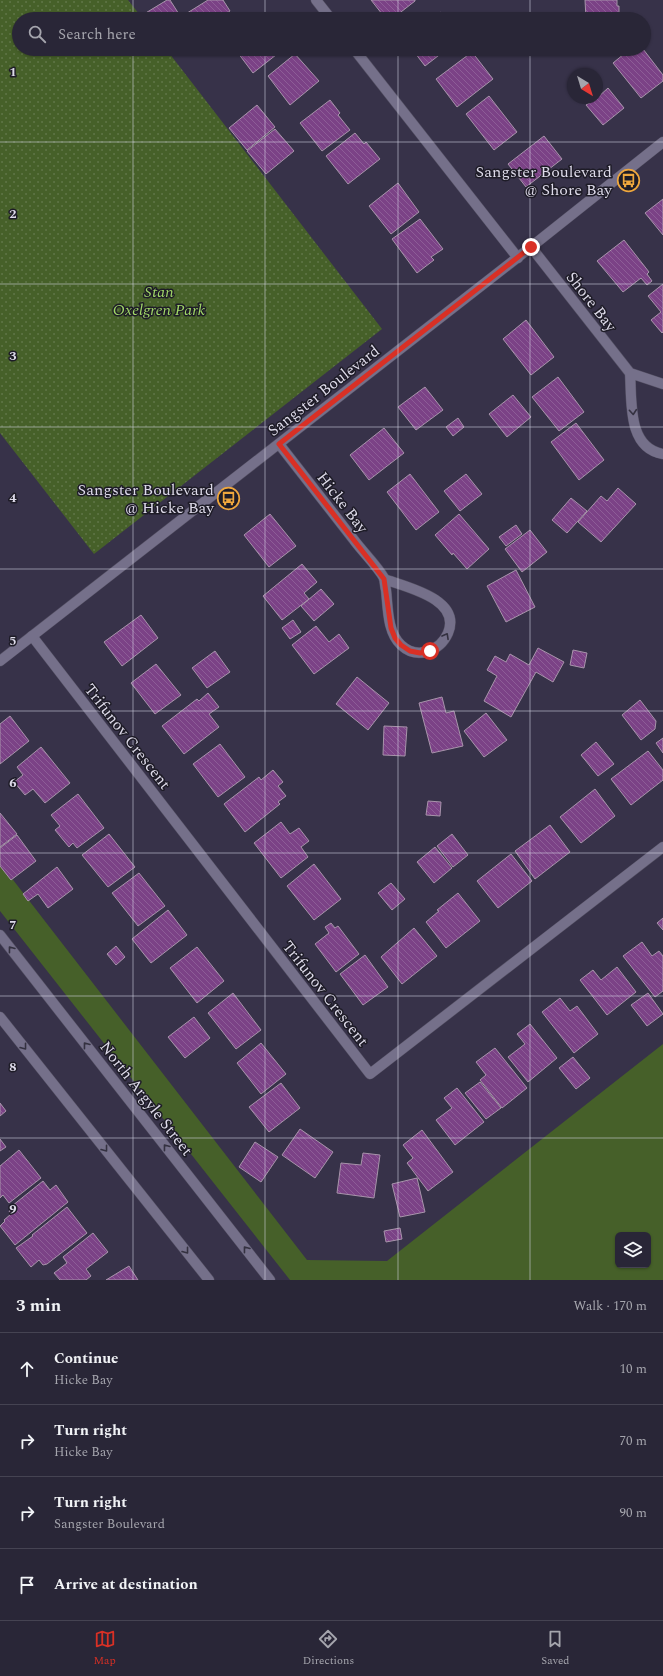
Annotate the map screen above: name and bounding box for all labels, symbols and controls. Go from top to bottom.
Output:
search box [12,12,651,56]
icon: search [26,23,48,45]
text: Search here [58,23,136,46]
text: 1 [9,62,17,82]
north arrow [567,68,603,104]
place label: Sangster Boulevard @ Shore Bay [475,160,613,202]
bus stop icon: Sangster Boulevard @ Shore Bay [615,167,641,193]
text: 2 [9,204,17,224]
route end [522,238,540,256]
street label: Shore Bay [560,266,623,338]
park label: Stan Oxelgren Park [113,280,206,322]
street label: Sangster Boulevard [262,339,385,442]
text: 3 [9,346,17,366]
one-way arrow [629,409,638,415]
street label: Hicke Bay [311,467,375,539]
place label: Sangster Boulevard @ Hicke Bay [77,478,215,520]
bus stop icon: Sangster Boulevard @ Hicke Bay [216,485,242,511]
text: 4 [9,488,17,508]
text: 5 [9,631,17,651]
one-way arrow [441,633,448,640]
route start [421,642,439,660]
street label: Trifunov Crescent [78,678,177,795]
text: 6 [9,773,17,793]
text: 7 [9,915,17,935]
street label: Trifunov Crescent [276,935,375,1052]
one-way arrow [8,946,15,953]
street label: North Argyle Street [94,1036,199,1161]
one-way arrow [84,1042,91,1049]
one-way arrow [20,1043,27,1050]
text: 8 [9,1057,17,1077]
one-way arrow [164,1144,171,1151]
one-way arrow [100,1145,107,1152]
text: 9 [9,1199,17,1219]
map controls [615,1232,651,1268]
button: layers [615,1232,651,1268]
one-way arrow [181,1247,188,1254]
one-way arrow [244,1247,251,1254]
text: 3 min [16,1293,61,1319]
text: Walk · 170 m [573,1296,647,1316]
text: Continue [54,1347,119,1370]
icon: ahead [16,1358,38,1380]
text: 10 m [620,1359,647,1379]
text: Hicke Bay [54,1370,112,1390]
text: Turn right [54,1419,127,1442]
icon: right [16,1430,38,1452]
text: 70 m [620,1431,647,1451]
text: Hicke Bay [54,1442,112,1462]
text: Turn right [54,1491,127,1514]
icon: right [16,1502,38,1524]
text: 90 m [620,1503,647,1523]
text: Sangster Boulevard [54,1514,165,1534]
text: Arrive at destination [54,1573,198,1596]
icon: arrive [16,1574,38,1596]
tab: Map [94,1628,116,1669]
tab: Directions [303,1628,354,1669]
tab: Saved [541,1628,569,1669]

